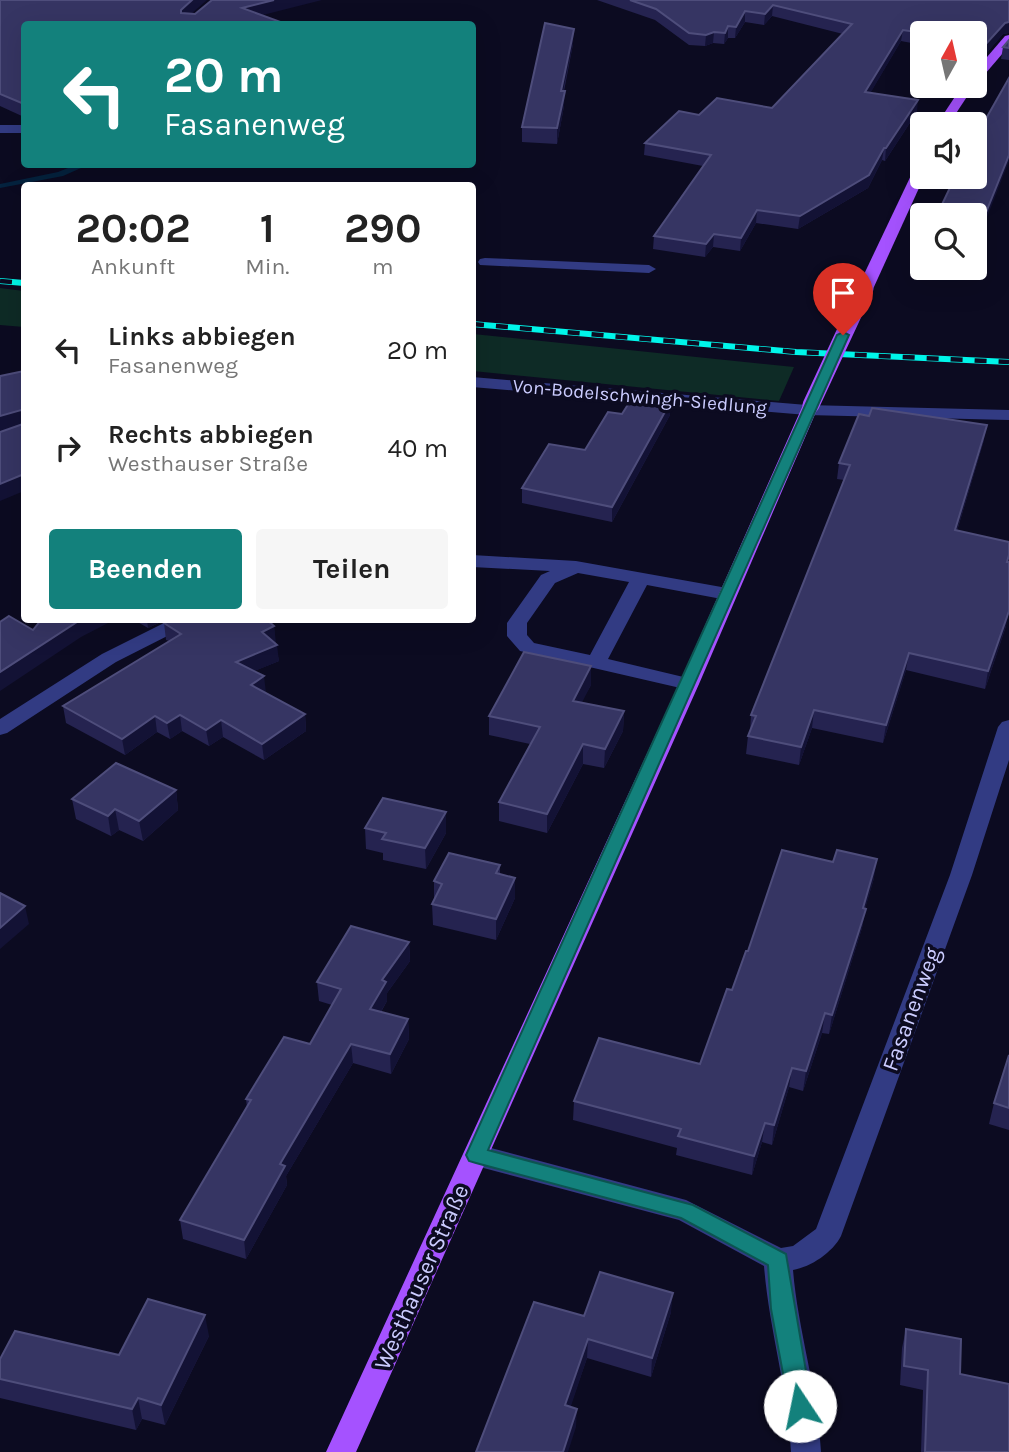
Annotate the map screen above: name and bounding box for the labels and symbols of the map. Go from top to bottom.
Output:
north arrow [910,21,987,98]
pin [813,263,873,335]
street label: Von-Bodelschwingh-Siedlung [512,375,768,419]
street label: Fasanenweg [877,943,946,1075]
street label: Westhauser Straße [368,1180,474,1374]
position arrow [763,1369,837,1443]

